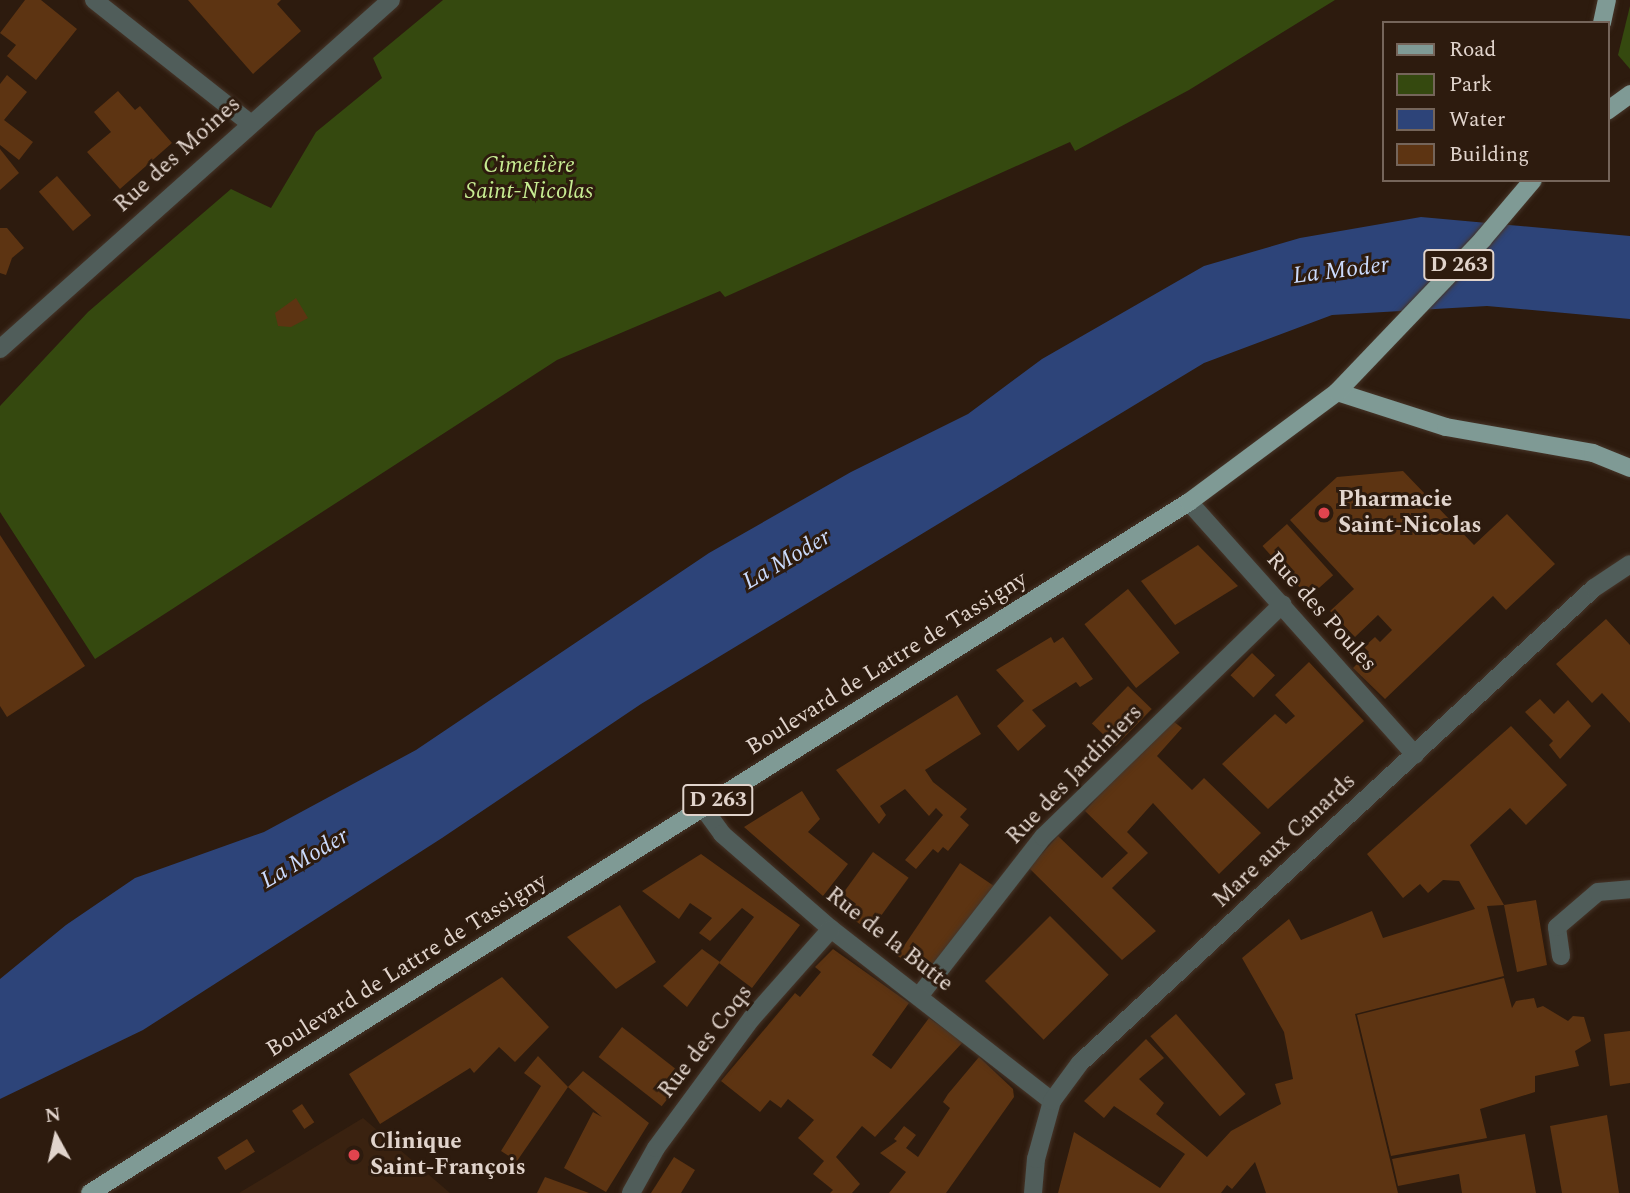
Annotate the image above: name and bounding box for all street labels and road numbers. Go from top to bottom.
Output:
street label: Rue des Moines [109,91,247,219]
road number: D 263 [1422,247,1496,282]
street label: Rue des Poules [1260,546,1382,678]
street label: Boulevard de Lattre de Tassigny [742,566,1032,762]
street label: Rue des Jardiniers [1001,699,1149,851]
street label: Mare aux Canards [1208,768,1362,914]
road number: D 263 [681,782,755,818]
street label: Boulevard de Lattre de Tassigny [262,868,552,1064]
street label: Rue de la Butte [820,882,958,998]
street label: Rue des Coqs [653,980,759,1104]

